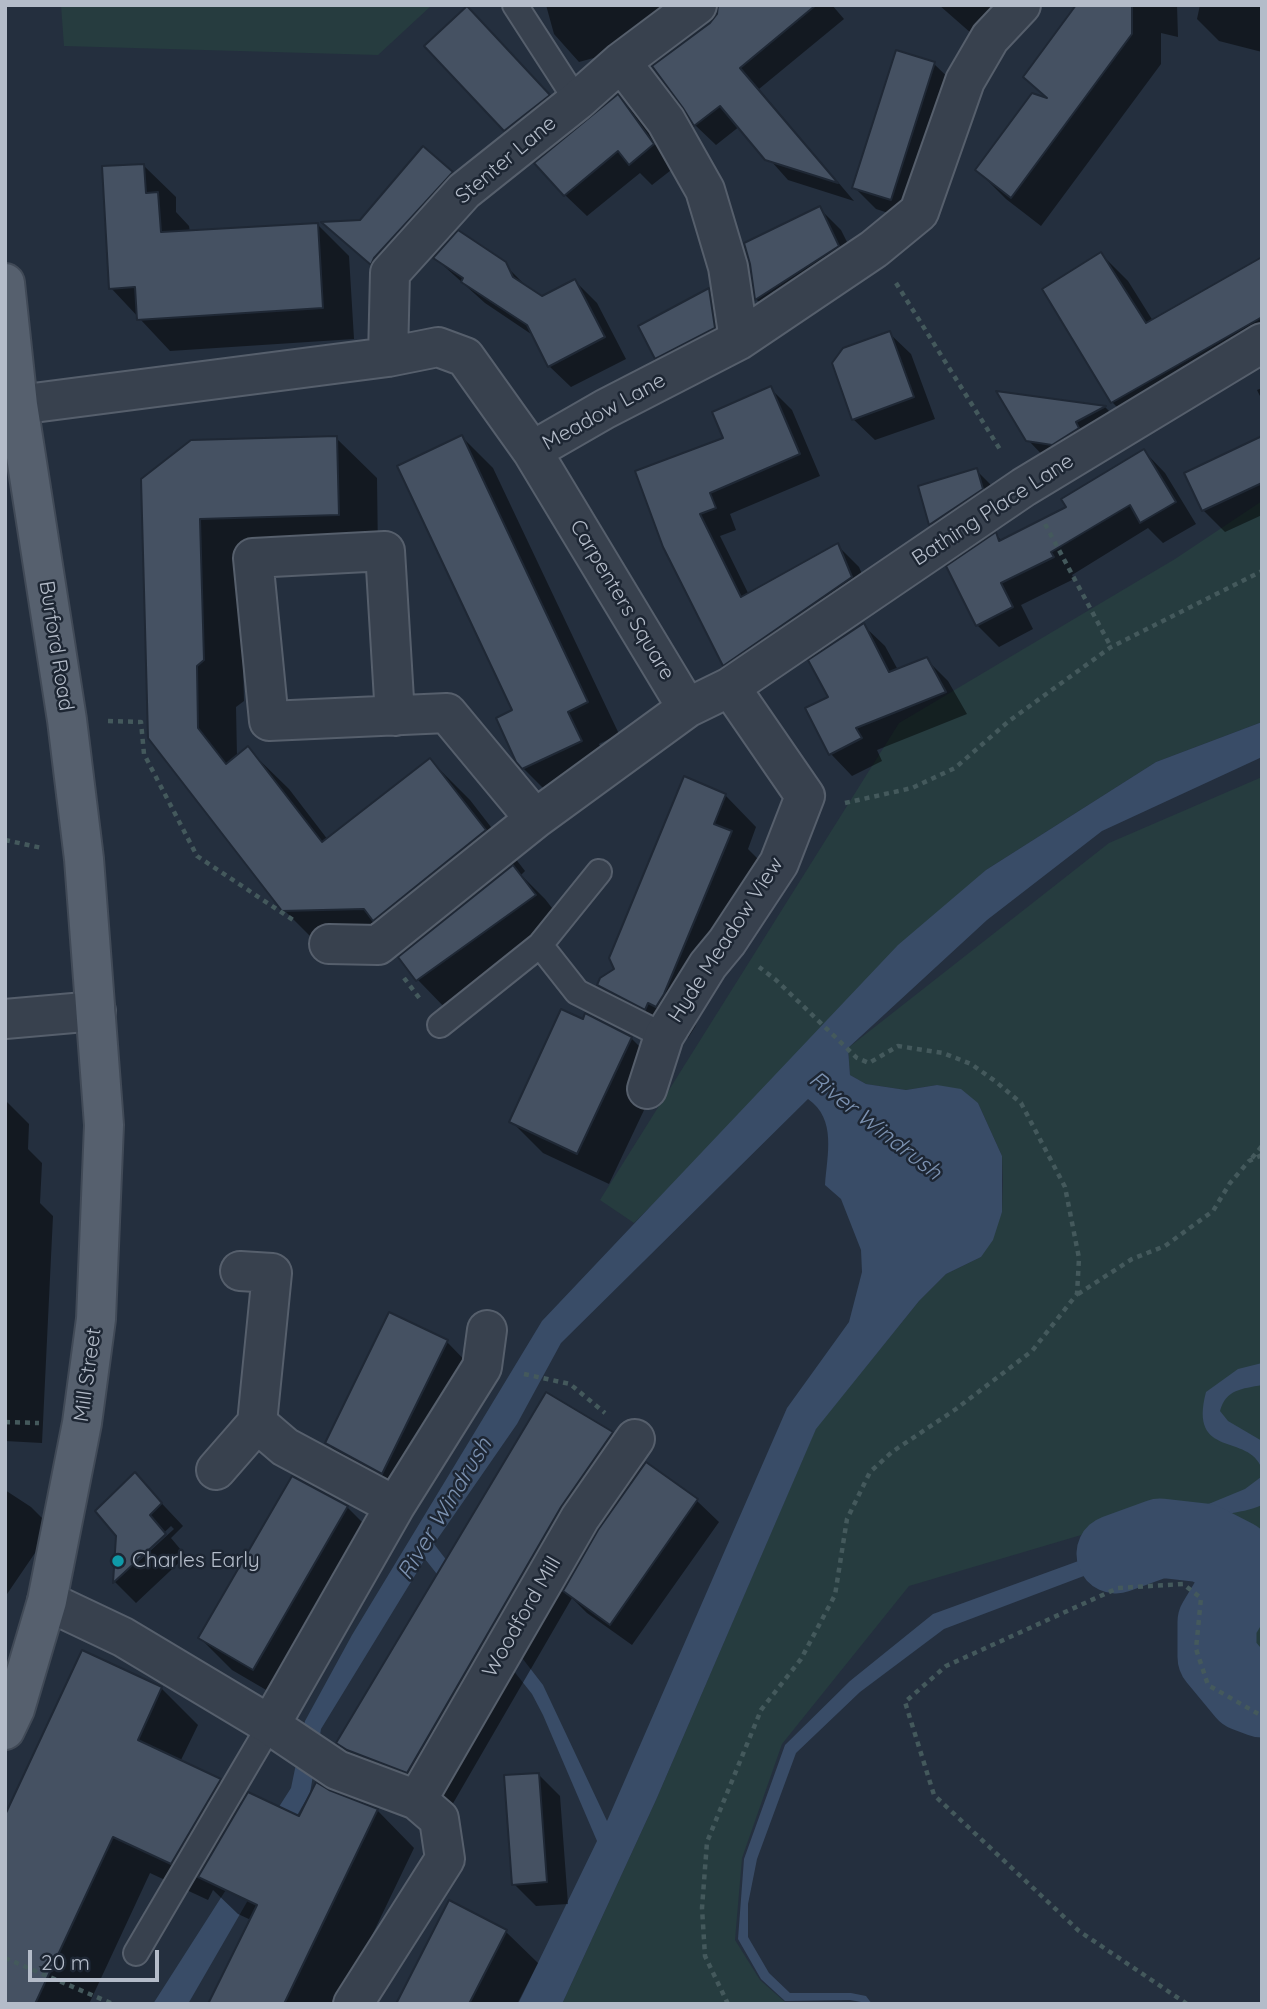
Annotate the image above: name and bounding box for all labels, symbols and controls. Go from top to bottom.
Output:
street label: Stenter Lane [451,111,561,209]
street label: Meadow Lane [538,368,670,456]
street label: Bathing Place Lane [908,448,1078,572]
street label: Carpenters Square [564,515,680,685]
street label: Burford Road [33,579,79,713]
street label: Hyde Meadow View [663,852,789,1028]
water label: River Windrush [803,1066,947,1186]
street label: Mill Street [69,1326,107,1424]
water label: River Windrush [392,1433,498,1585]
place label: Charles Early [132,1548,260,1574]
street label: Woodford Mill [477,1552,567,1682]
marker: Charles Early [110,1553,126,1569]
scale bar [32,1936,163,1980]
text: 20 m [41,1949,90,1975]

